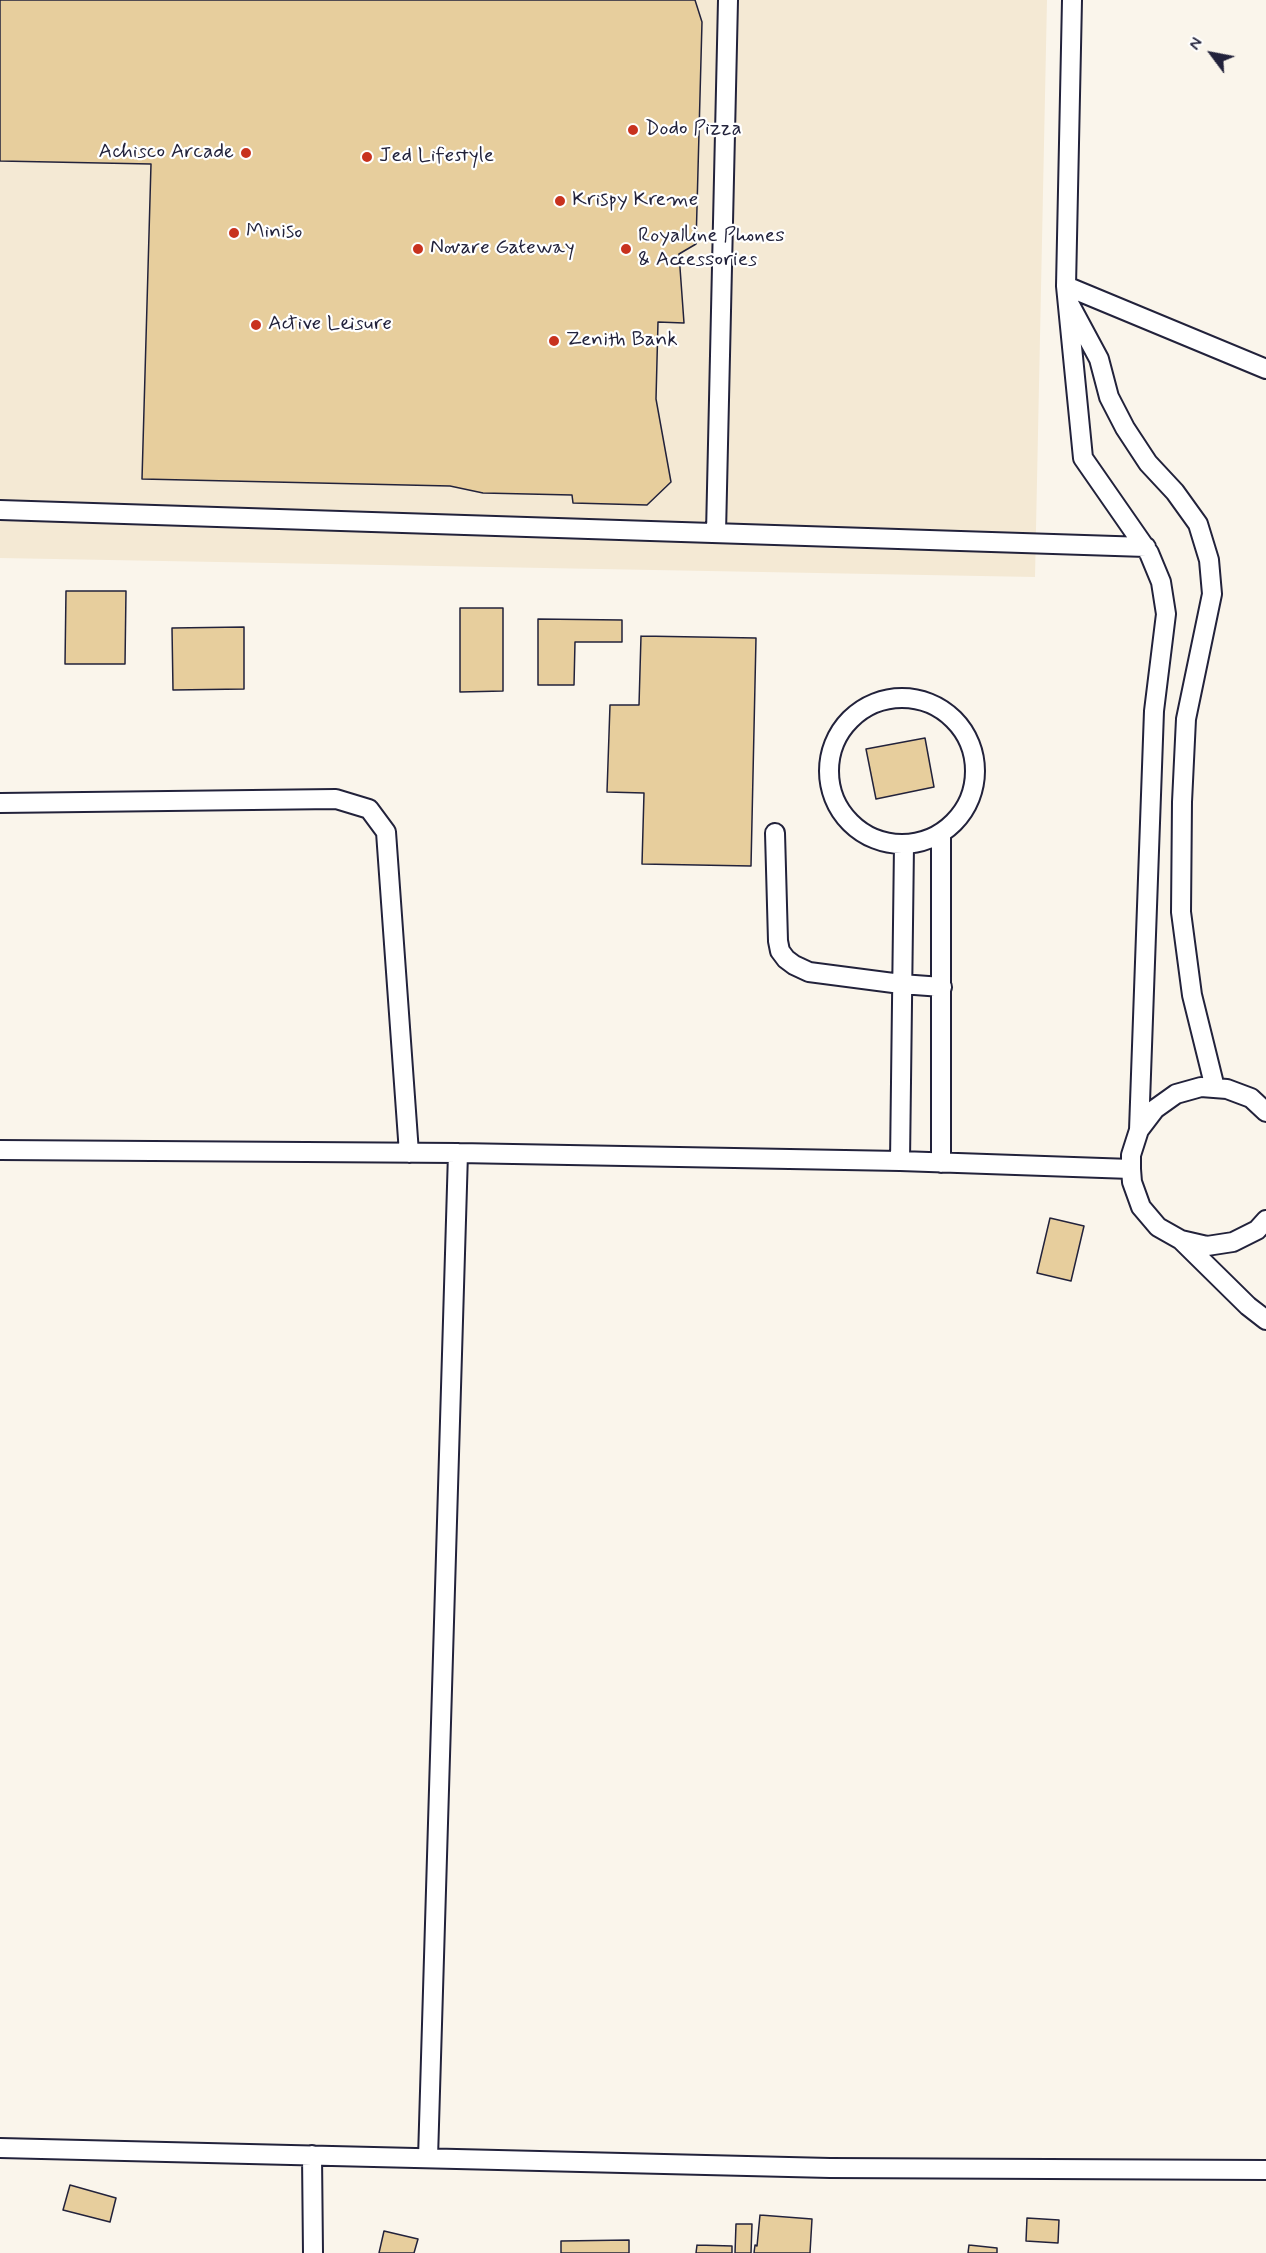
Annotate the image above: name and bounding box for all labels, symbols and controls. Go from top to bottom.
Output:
north arrow [1182,24,1242,84]
text: N [1185,34,1208,54]
place label: Dodo Pizza [645,117,742,143]
marker: Dodo Pizza [626,123,640,137]
place label: Achisco Arcade [98,140,234,166]
place label: Jed Lifestyle [379,144,494,170]
marker: Achisco Arcade [239,146,253,160]
marker: Jed Lifestyle [360,150,374,164]
place label: Krispy Kreme [572,188,698,214]
marker: Krispy Kreme [553,194,567,208]
place label: Miniso [246,220,302,246]
place label: Royalline Phones & Accessories [638,224,785,274]
marker: Miniso [227,226,241,240]
place label: Novare Gateway [430,236,575,262]
marker: Novare Gateway [411,242,425,256]
marker: Royalline Phones & Accessories [619,242,633,256]
place label: Active Leisure [268,312,392,338]
marker: Active Leisure [249,318,263,332]
place label: Zenith Bank [566,328,678,354]
marker: Zenith Bank [547,334,561,348]

